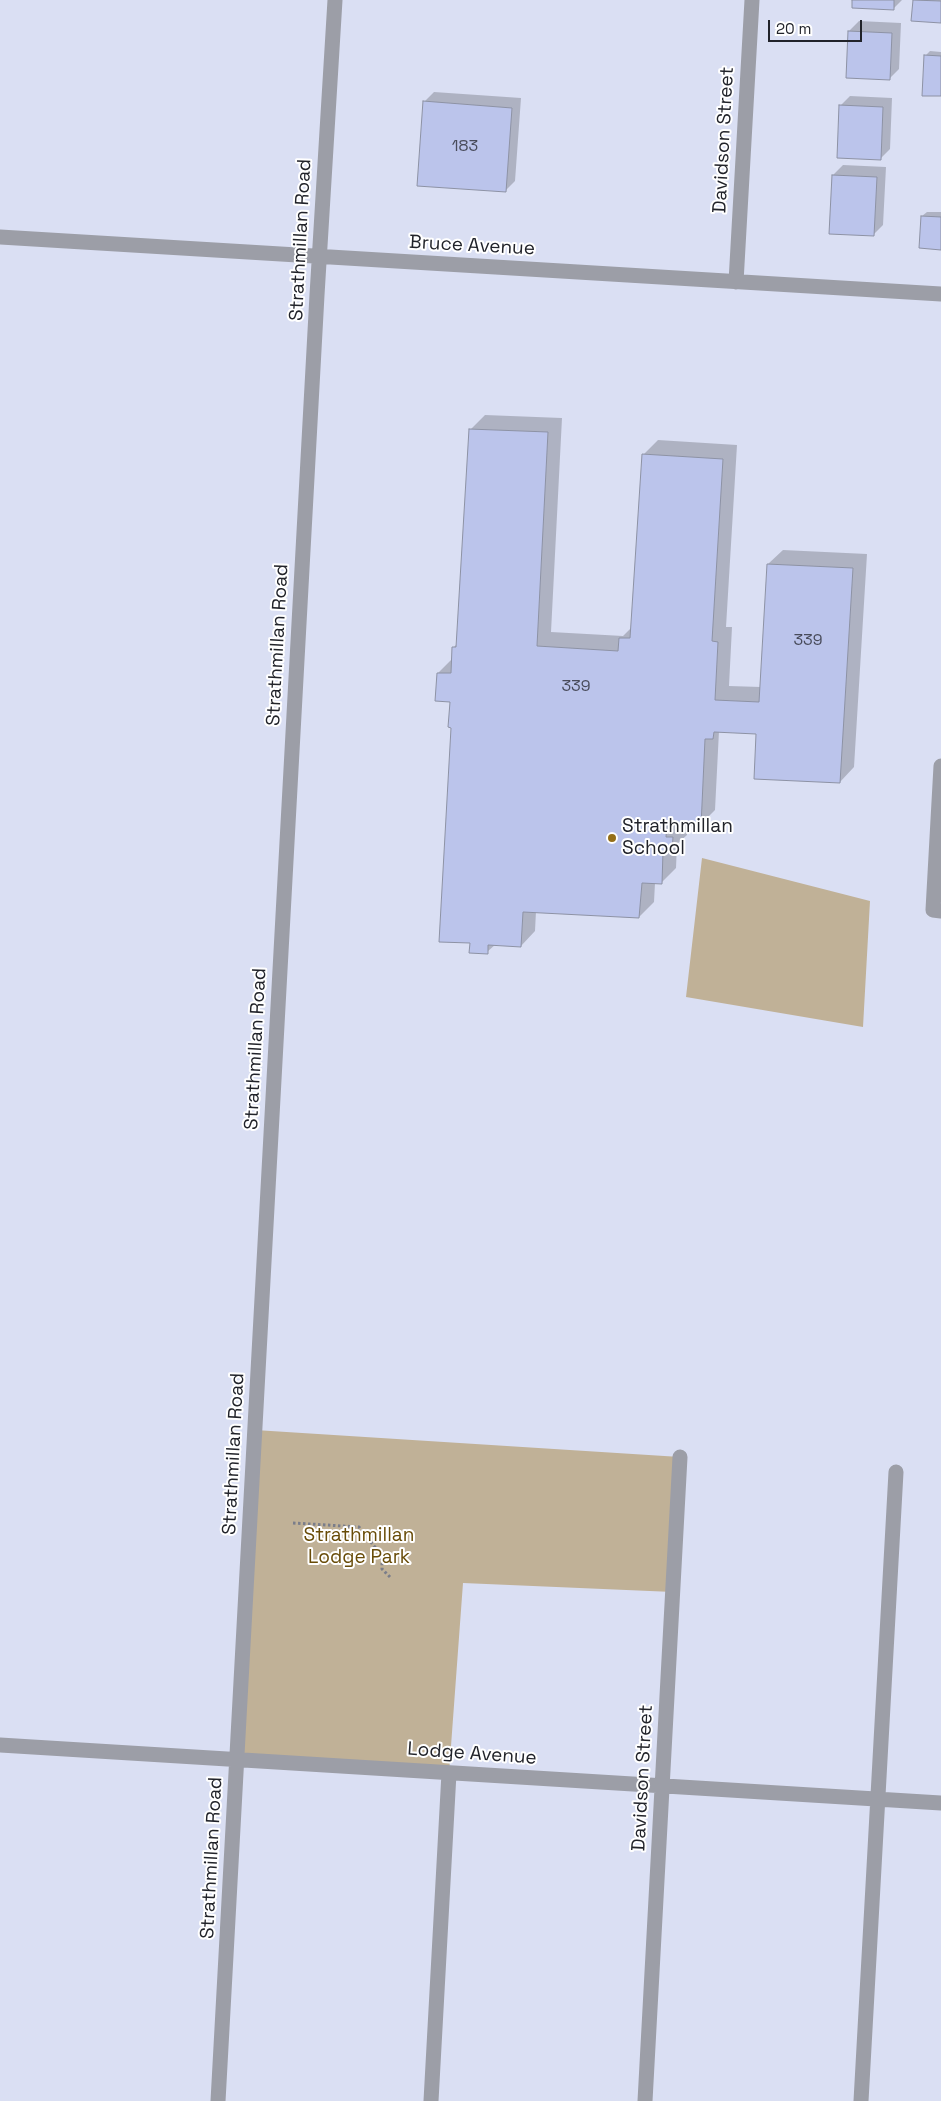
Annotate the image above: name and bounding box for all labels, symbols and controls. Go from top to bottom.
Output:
scale bar [771,10,865,42]
text: 20 m [776,19,811,38]
street label: Davidson Street [709,66,739,214]
house number: 183 [452,137,478,157]
street label: Strathmillan Road [285,158,317,322]
street label: Bruce Avenue [409,231,535,261]
street label: Strathmillan Road [262,563,294,727]
house number: 339 [793,631,823,651]
house number: 339 [561,677,591,697]
place label: Strathmillan School [622,816,733,860]
marker: Strathmillan School [606,832,618,844]
street label: Strathmillan Road [240,967,272,1131]
street label: Strathmillan Road [218,1372,250,1536]
park label: Strathmillan Lodge Park [304,1525,414,1569]
street label: Davidson Street [628,1704,658,1852]
street label: Lodge Avenue [407,1738,537,1770]
street label: Strathmillan Road [196,1776,228,1940]

